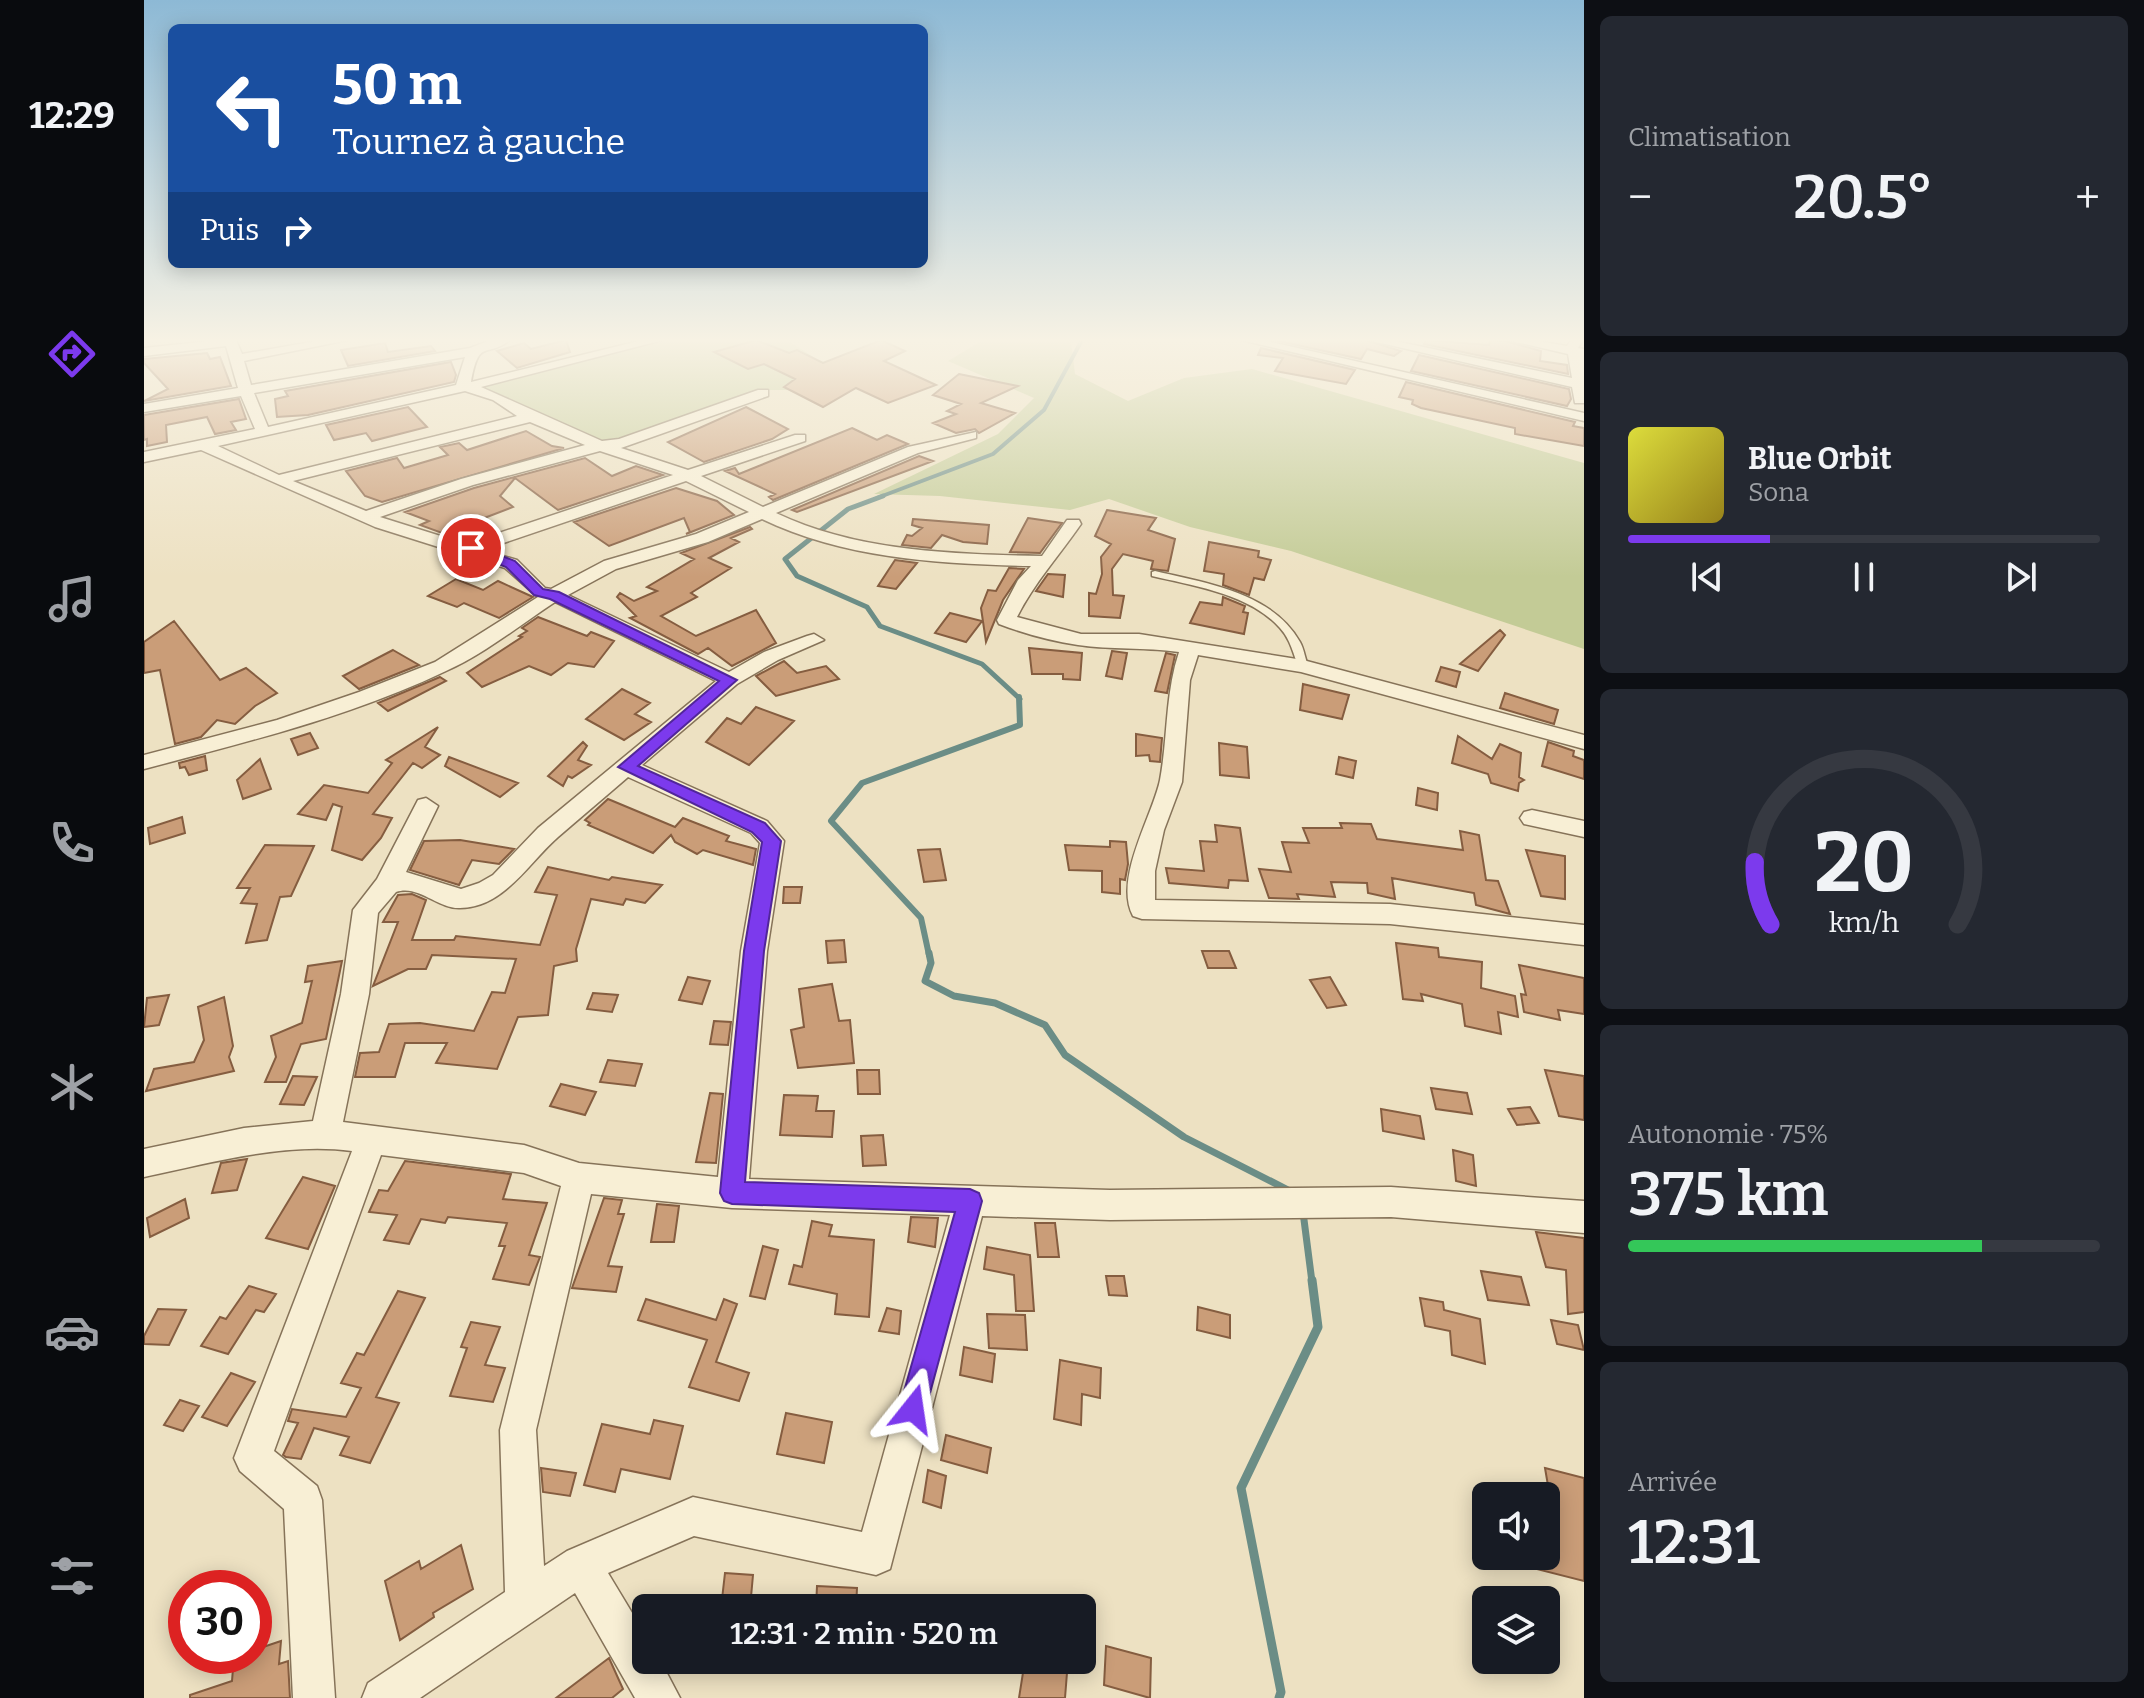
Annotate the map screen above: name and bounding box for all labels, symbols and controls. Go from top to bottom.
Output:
text: 50 m [332,52,462,119]
icon: left [200,56,304,160]
text: 12:29 [29,94,115,138]
text: Tournez à gauche [332,120,625,164]
text: Climatisation [1628,122,1791,153]
text: 20.5° [1793,162,1934,234]
text: − [1628,171,1652,224]
text: + [2075,171,2100,224]
icon: right [275,208,319,252]
text: Puis [200,212,259,248]
icon: directions [44,326,100,382]
text: Blue Orbit [1748,441,1892,477]
text: Sona [1748,477,1809,508]
pin [437,514,505,582]
icon: arrive [449,526,493,570]
icon: previous [1685,555,1729,599]
icon: pause [1842,555,1886,599]
icon: next [1999,555,2043,599]
icon: music [44,571,100,627]
text: 20 [1814,813,1914,913]
icon: phone [44,815,100,871]
text: km/h [1829,905,1900,940]
icon: climate [44,1059,100,1115]
text: Autonomie · 75% [1628,1119,1828,1150]
text: 375 km [1628,1159,1828,1231]
icon: car [44,1304,100,1360]
position arrow [871,1367,955,1451]
text: Arrivée [1628,1467,1717,1498]
map controls [1472,1482,1560,1674]
button: sound [1472,1482,1560,1570]
text: 12:31 [1628,1507,1760,1579]
icon: filters [44,1548,100,1604]
speed limit sign: 30 [168,1570,272,1674]
button: layers [1472,1586,1560,1674]
text: 12:31 · 2 min · 520 m [730,1616,998,1652]

